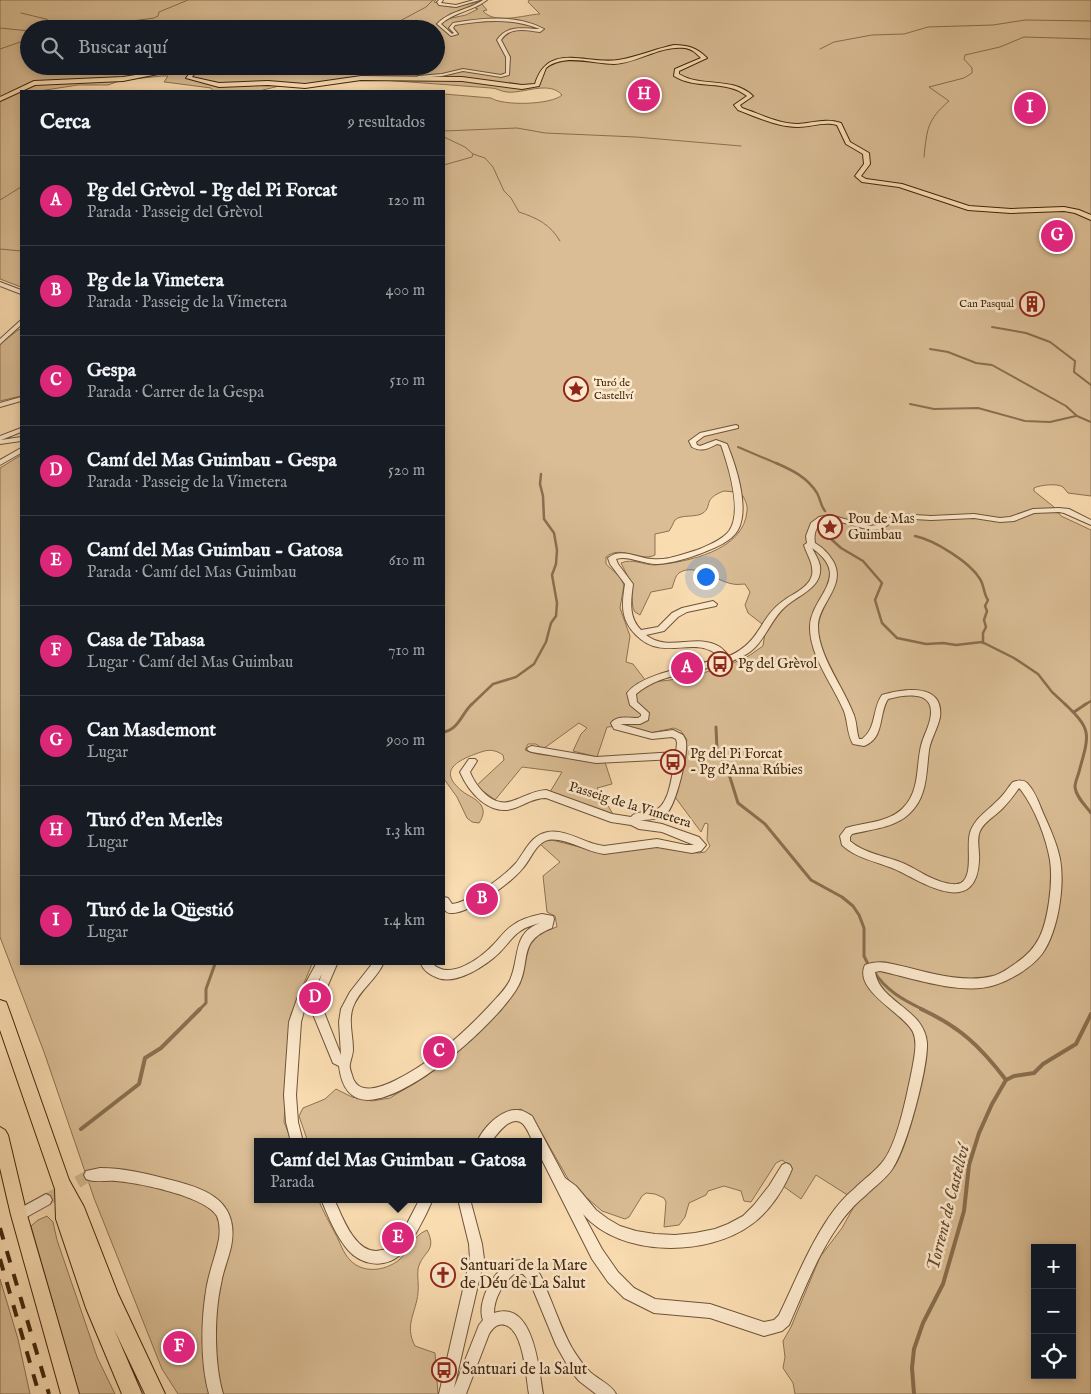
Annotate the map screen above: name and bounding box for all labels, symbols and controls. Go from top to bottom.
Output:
search box [20,20,445,75]
icon: search [38,34,66,62]
text: Buscar aquí [78,36,167,60]
pin: H [628,76,660,114]
pin: I [1014,89,1046,127]
text: Cerca [40,109,90,136]
text: 9 resultados [348,113,425,133]
text: Pg del Grèvol - Pg del Pi Forcat [87,179,337,203]
text: A [51,191,61,211]
text: 120 m [388,191,425,211]
text: Parada · Passeig del Grèvol [87,203,263,223]
pin: G [1041,217,1073,255]
text: Pg de la Vimetera [87,269,224,293]
text: B [51,281,61,301]
text: 400 m [386,281,425,301]
building icon: Can Pasqual [1019,291,1045,317]
text: Parada · Passeig de la Vimetera [87,293,287,313]
place label: Can Pasqual [959,297,1014,311]
text: Gespa [87,359,136,383]
text: C [50,371,62,391]
text: 510 m [390,371,425,391]
place icon: Turó de Castellví [563,376,589,402]
place label: Turó de Castellví [594,376,634,403]
text: Parada · Carrer de la Gespa [87,383,264,403]
text: Camí del Mas Guimbau - Gespa [87,449,337,473]
text: D [50,461,62,481]
text: 520 m [388,461,425,481]
text: Parada · Passeig de la Vimetera [87,473,287,493]
place label: Pou de Mas Guimbau [848,510,915,544]
place icon: Pou de Mas Guimbau [817,514,843,540]
text: Camí del Mas Guimbau - Gatosa [87,539,343,563]
text: E [50,551,62,571]
text: 610 m [389,551,425,571]
text: Parada · Camí del Mas Guimbau [87,563,297,583]
your location [693,564,719,590]
text: Casa de Tabasa [87,629,205,653]
text: F [51,641,61,661]
text: 710 m [388,641,425,661]
pin: A [671,649,703,687]
bus stop icon: Pg del Grèvol [707,651,733,677]
text: Lugar · Camí del Mas Guimbau [87,653,293,673]
place label: Pg del Grèvol [738,655,818,673]
text: Can Masdemont [87,719,216,743]
text: G [50,731,62,751]
text: 900 m [386,731,425,751]
text: Lugar [87,743,128,763]
place label: Pg del Pi Forcat - Pg d'Anna Rúbies [690,745,803,779]
bus stop icon: Pg del Pi Forcat - Pg d'Anna Rúbies [660,749,686,775]
street label: Passeig de la Vimetera [567,778,694,832]
text: Turó d'en Merlès [87,809,222,833]
text: H [49,821,63,841]
text: 1.3 km [385,821,425,841]
text: Lugar [87,833,128,853]
pin: B [466,880,498,918]
text: Turó de la Qüestió [87,899,234,923]
text: I [53,911,59,931]
text: 1.4 km [383,911,425,931]
text: Lugar [87,923,128,943]
pin: D [299,979,331,1017]
pin: C [423,1033,455,1071]
popup [254,1138,542,1203]
water label: Torrent de Castellví [922,1140,976,1273]
text: Camí del Mas Guimbau - Gatosa [270,1149,526,1173]
text: Parada [270,1173,314,1193]
pin: E [382,1219,414,1257]
map controls [1031,1244,1076,1379]
button: + [1031,1244,1076,1289]
place label: Santuari de la Mare de Déu de La Salut [460,1256,587,1294]
church icon: Santuari de la Mare de Déu de La Salut [430,1262,456,1288]
button: − [1031,1289,1076,1334]
pin: F [163,1328,195,1366]
button: locate [1031,1334,1076,1379]
bus stop icon: Santuari de la Salut [431,1357,457,1383]
place label: Santuari de la Salut [462,1360,588,1380]

